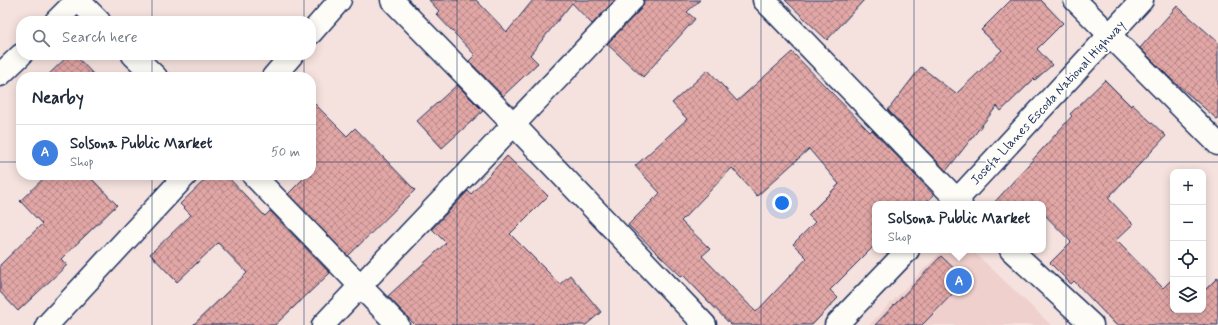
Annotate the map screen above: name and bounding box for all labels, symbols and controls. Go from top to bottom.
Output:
search box [16,16,316,60]
street label: Josefa Llanes Escoda National Highway [967,17,1129,189]
icon: search [30,27,52,49]
text: Search here [62,28,138,48]
text: Nearby [32,87,84,109]
text: Solsona Public Market [70,134,212,154]
text: A [41,144,49,161]
text: 50 m [271,144,300,161]
text: Shop [70,154,94,171]
map controls [1170,169,1206,313]
button: + [1170,169,1206,205]
your location [772,193,792,213]
popup [872,201,1046,253]
button: − [1170,205,1206,241]
text: Solsona Public Market [888,209,1030,229]
text: Shop [888,229,912,246]
button: locate [1170,241,1206,277]
pin: A [946,266,972,296]
button: layers [1170,277,1206,313]

